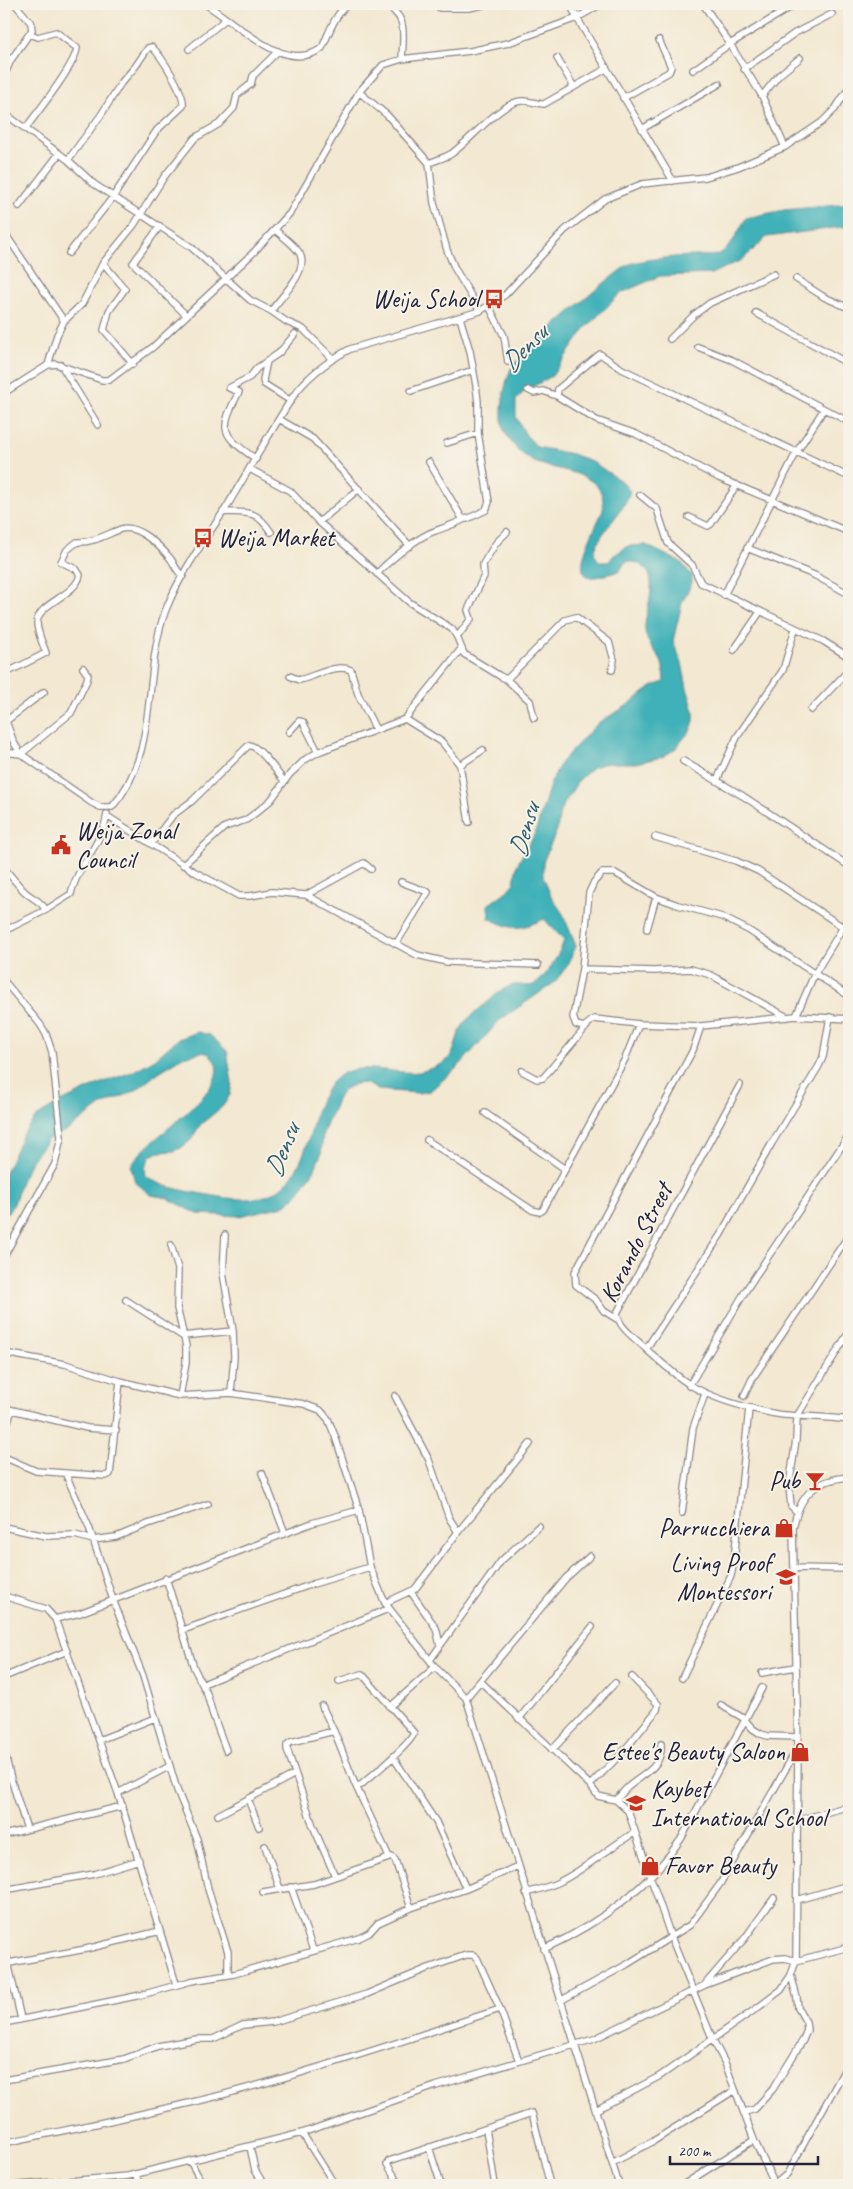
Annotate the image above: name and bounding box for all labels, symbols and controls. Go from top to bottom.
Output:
place label: Weija School [372,283,484,315]
bus stop icon: Weija School [483,288,505,310]
water label: Densu [493,314,558,379]
place label: Weija Market [218,522,337,554]
bus stop icon: Weija Market [192,527,214,549]
water label: Densu [501,795,548,860]
place label: Weija Zonal Council [76,815,181,876]
public building icon: Weija Zonal Council [50,834,72,856]
water label: Densu [257,1115,309,1181]
street label: Korando Street [592,1175,681,1308]
place label: Pub [769,1465,802,1497]
bar icon: Pub [804,1470,826,1492]
place label: Parrucchiera [659,1512,771,1544]
shop icon: Parrucchiera [773,1517,795,1539]
place label: Living Proof Montessori [671,1547,776,1608]
school or university icon: Living Proof Montessori [775,1566,797,1588]
place label: Estee's Beauty Saloon [602,1736,786,1768]
shop icon: Estee's Beauty Saloon [789,1741,811,1763]
place label: Kaybet International School [651,1773,831,1834]
school or university icon: Kaybet International School [625,1792,647,1814]
place label: Favor Beauty [665,1850,779,1882]
shop icon: Favor Beauty [639,1855,661,1877]
scale bar [670,2134,818,2166]
text: 200 m [678,2142,712,2161]

